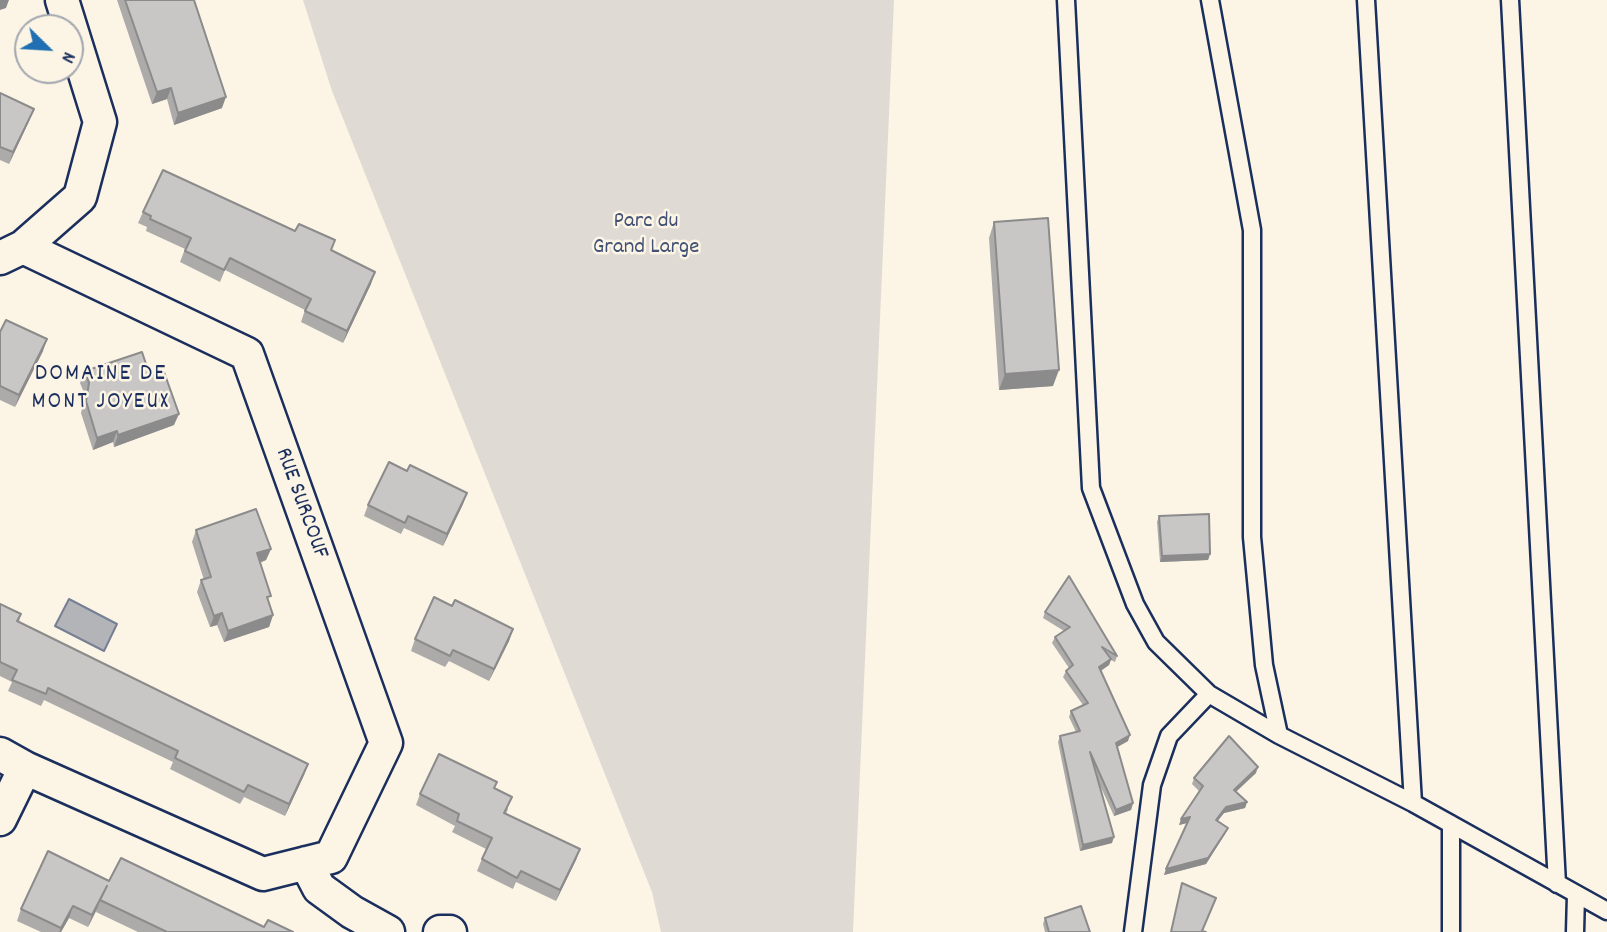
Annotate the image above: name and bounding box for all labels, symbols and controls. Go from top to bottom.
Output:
north arrow [14,14,84,84]
text: N [53,47,81,67]
park label: Parc du Grand Large [593,209,699,263]
district label: DOMAINE DE MONT JOYEUX [33,362,169,418]
street label: RUE SURCOUF [267,445,333,563]

